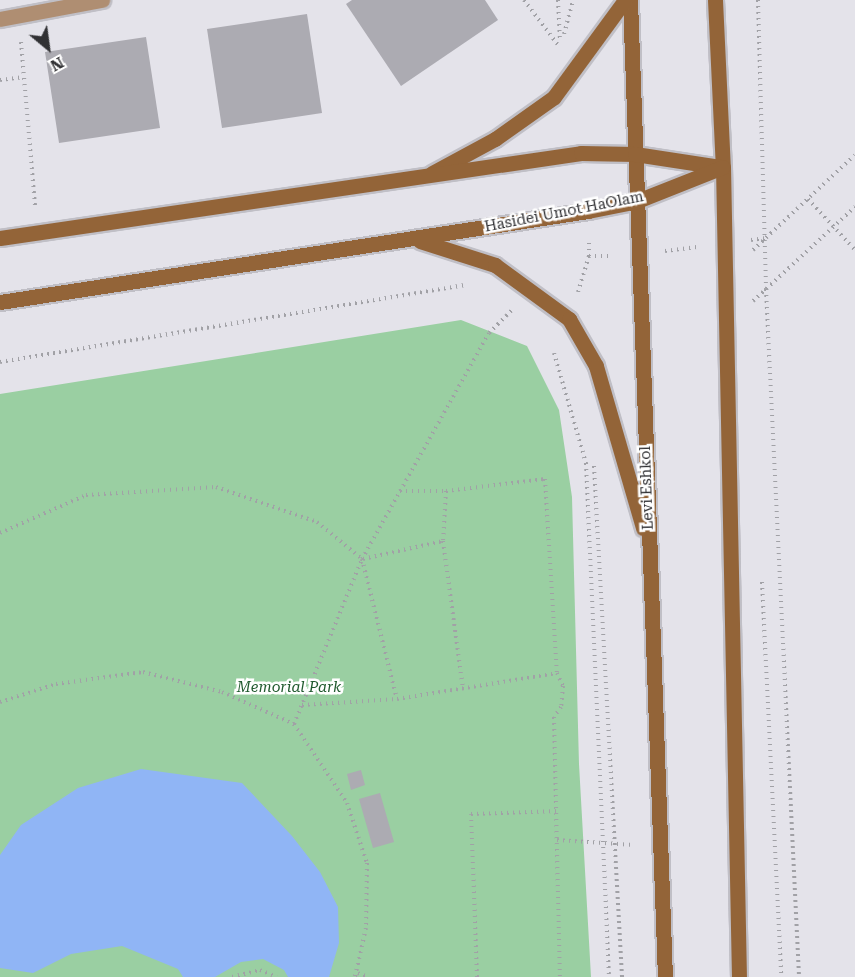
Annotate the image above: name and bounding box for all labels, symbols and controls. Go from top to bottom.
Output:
north arrow [18,18,78,78]
text: N [47,53,67,75]
street label: Hasidei Umot HaOlam [483,188,645,236]
street label: Levi Eshkol [637,446,657,530]
park label: Memorial Park [237,679,341,697]

